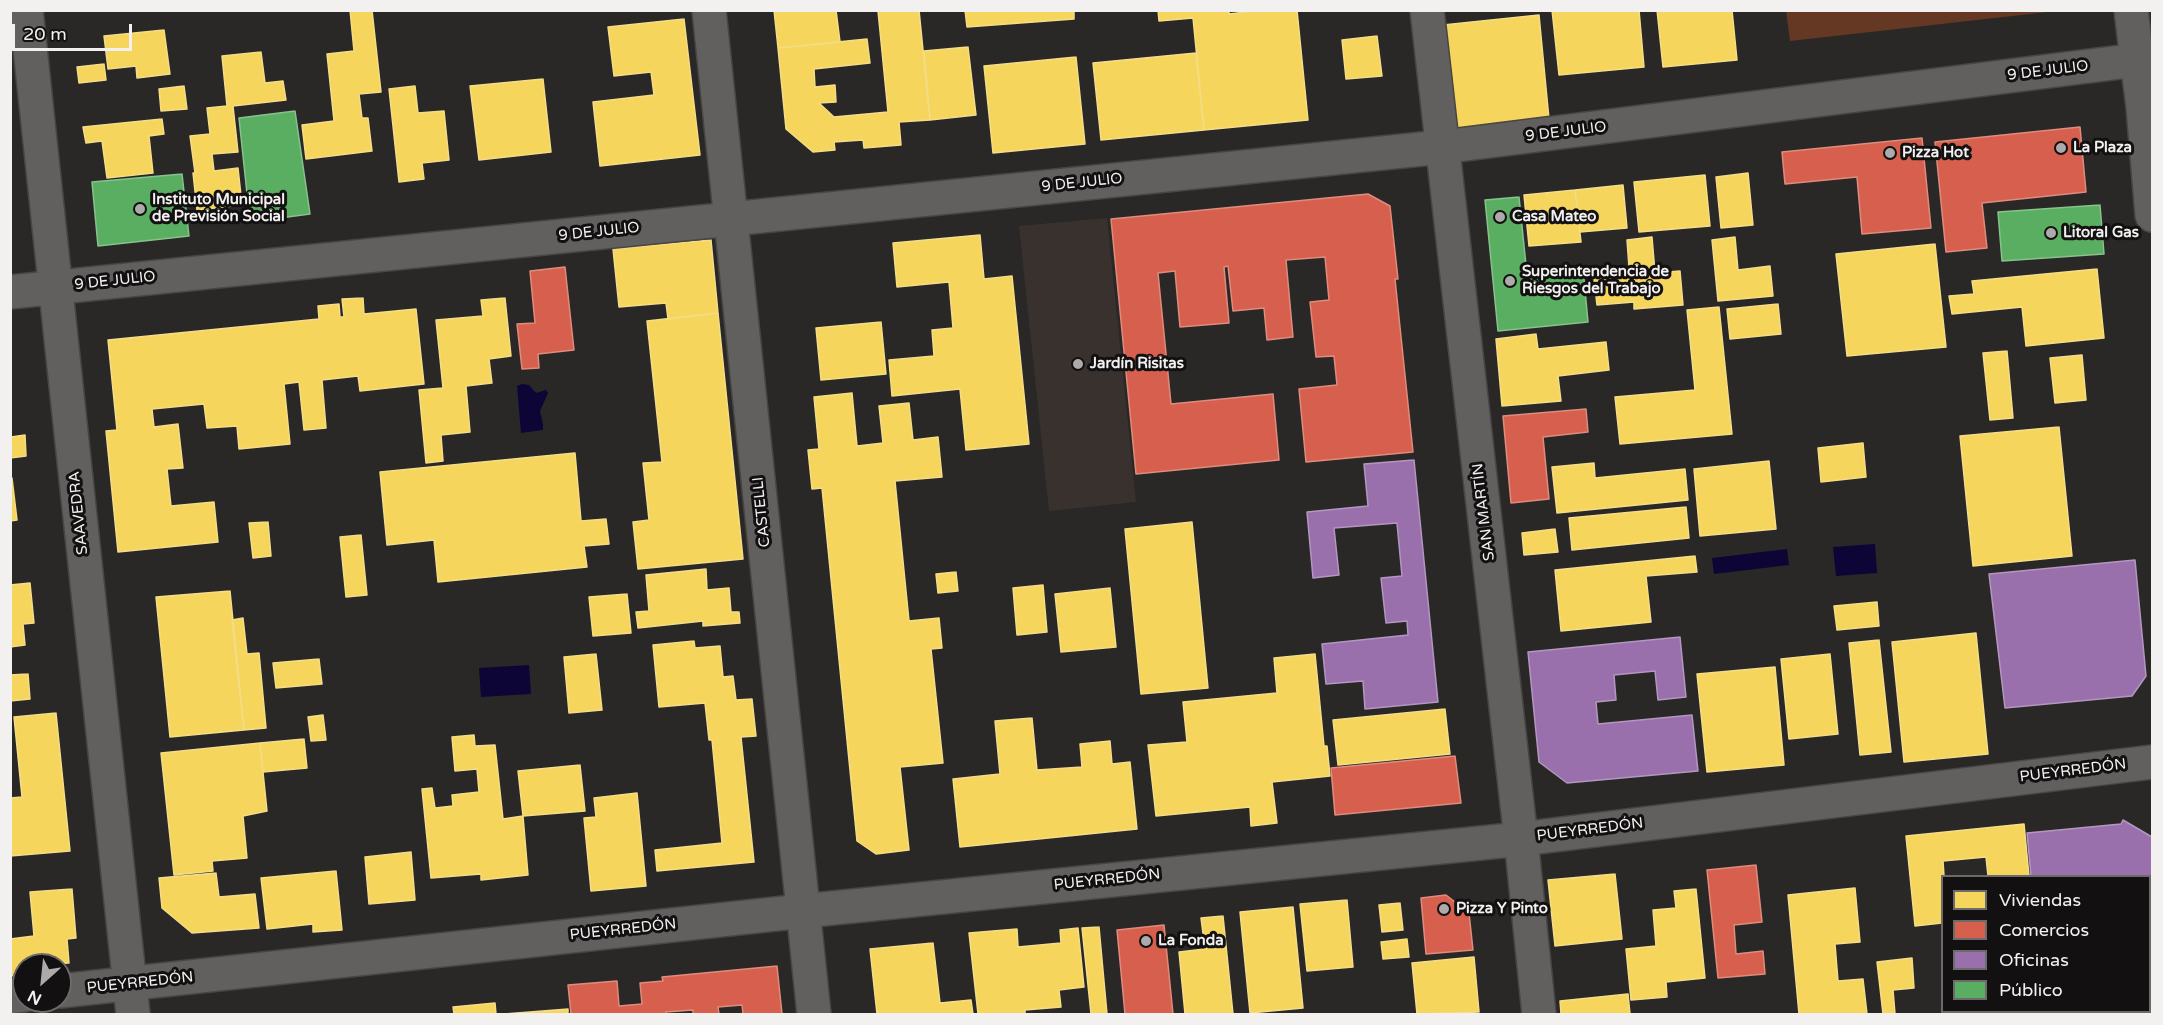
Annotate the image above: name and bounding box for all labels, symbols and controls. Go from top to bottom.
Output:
scale bar [15,12,135,50]
text: 20 m [23,23,67,45]
street label: 9 DE JULIO [2006,57,2090,85]
street label: 9 DE JULIO [1524,118,1608,146]
place label: La Plaza [2073,139,2132,157]
marker: La Plaza [2054,141,2068,155]
place label: Pizza Hot [1902,144,1969,162]
marker: Pizza Hot [1883,146,1897,160]
street label: 9 DE JULIO [1041,170,1123,196]
place label: Instituto Municipal de Previsión Social [152,191,285,226]
marker: Instituto Municipal de Previsión Social [133,202,147,216]
place label: Casa Mateo [1512,208,1596,226]
marker: Casa Mateo [1493,210,1507,224]
street label: 9 DE JULIO [558,219,640,245]
place label: Litoral Gas [2063,224,2139,242]
marker: Litoral Gas [2044,226,2058,240]
place label: Superintendencia de Riesgos del Trabajo [1522,263,1669,298]
street label: 9 DE JULIO [74,268,156,294]
marker: Superintendencia de Riesgos del Trabajo [1503,274,1517,288]
place label: Jardín Risitas [1090,355,1184,373]
marker: Jardín Risitas [1071,357,1085,371]
street label: SAN MARTÍN [1469,462,1499,562]
street label: SAAVEDRA [66,470,92,556]
street label: CASTELLI [749,476,775,548]
street label: PUEYRREDÓN [2019,756,2127,786]
street label: PUEYRREDÓN [1536,815,1644,845]
street label: PUEYRREDÓN [1053,865,1161,895]
legend [1941,875,2151,1013]
text: Viviendas [1999,889,2081,911]
place label: Pizza Y Pinto [1456,900,1548,918]
marker: Pizza Y Pinto [1437,902,1451,916]
street label: PUEYRREDÓN [569,915,677,945]
text: Comercios [1999,919,2089,941]
place label: La Fonda [1158,932,1224,950]
marker: La Fonda [1139,934,1153,948]
text: Oficinas [1999,949,2069,971]
north arrow [12,953,72,1013]
street label: PUEYRREDÓN [86,968,194,998]
text: Público [1999,979,2063,1001]
text: N [24,985,45,1009]

